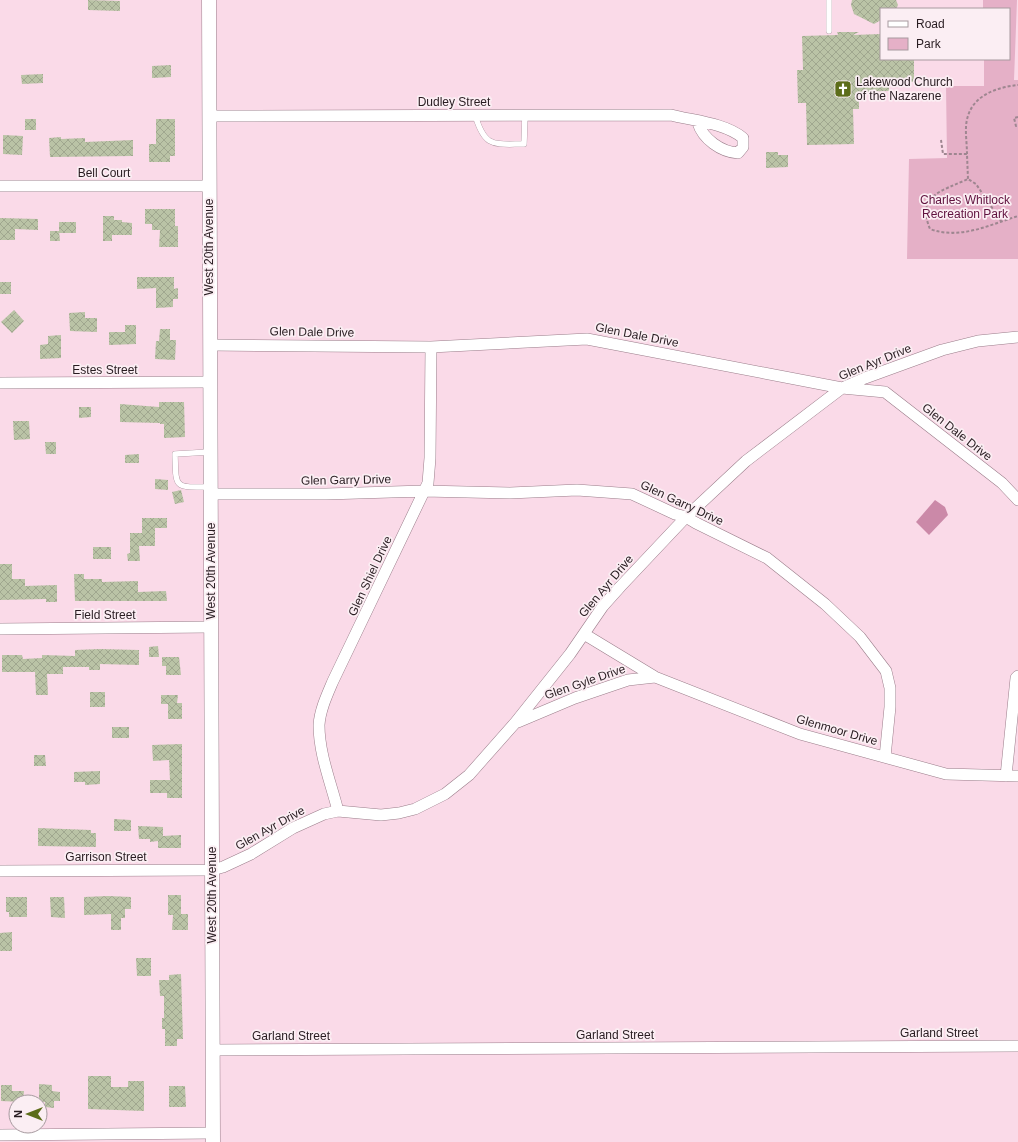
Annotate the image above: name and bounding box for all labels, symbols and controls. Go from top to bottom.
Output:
legend [880,8,1010,60]
text: Road [916,17,945,31]
text: Park [916,37,942,51]
place label: Lakewood Church of the Nazarene [856,75,953,103]
church icon: Lakewood Church of the Nazarene [833,79,853,99]
street label: Dudley Street [418,95,491,109]
street label: Bell Court [78,166,131,180]
park label: Charles Whitlock Recreation Park [920,193,1011,221]
street label: West 20th Avenue [202,198,216,295]
street label: Glen Dale Drive [594,320,680,350]
street label: Glen Dale Drive [270,324,355,340]
street label: Glen Ayr Drive [837,341,914,383]
street label: Estes Street [72,363,138,377]
street label: Glen Dale Drive [919,400,995,464]
street label: Glen Garry Drive [301,472,391,488]
street label: Glen Garry Drive [638,478,726,529]
street label: West 20th Avenue [204,522,218,619]
street label: Glen Shiel Drive [345,533,395,618]
street label: Glen Ayr Drive [576,552,636,620]
street label: Field Street [74,608,136,622]
street label: Glen Gyle Drive [543,661,628,702]
street label: Glenmoor Drive [795,712,880,748]
street label: Glen Ayr Drive [233,803,307,853]
street label: West 20th Avenue [205,846,219,943]
street label: Garrison Street [65,850,147,864]
street label: Garland Street [900,1026,979,1040]
street label: Garland Street [576,1028,655,1042]
street label: Garland Street [252,1029,331,1043]
north arrow [8,1094,48,1134]
text: N [12,1110,24,1118]

